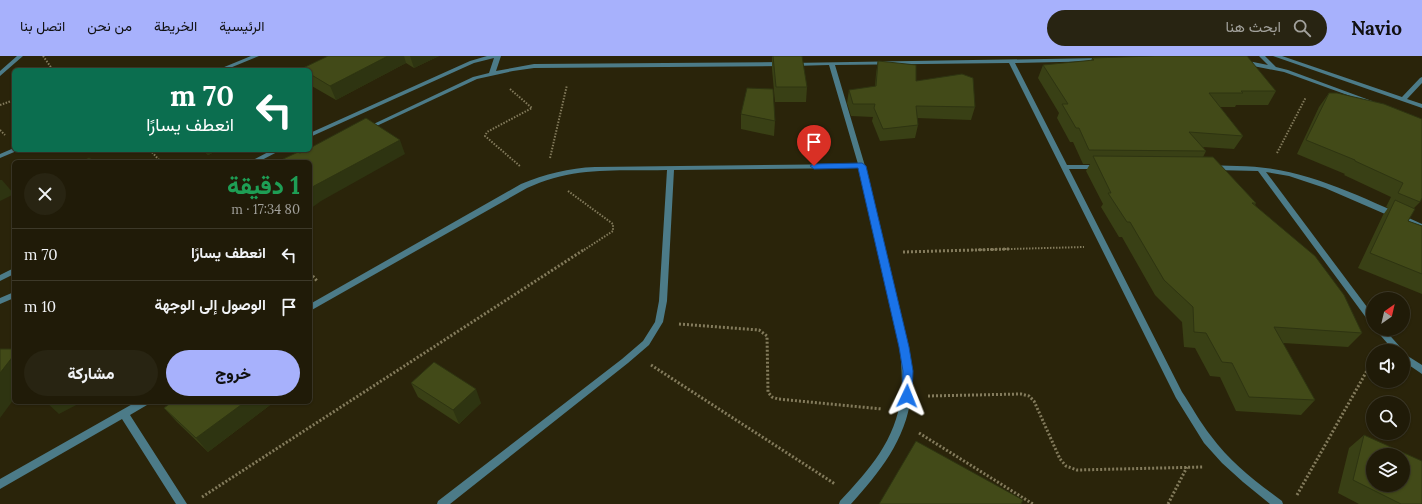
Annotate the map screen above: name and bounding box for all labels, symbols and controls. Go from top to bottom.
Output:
search box [1047,10,1327,46]
text: Navio [1351,16,1402,40]
text: اتصل بنا [20,17,65,35]
text: من نحن [87,17,132,35]
text: الخريطة [154,17,197,35]
text: الرئيسية [219,17,265,35]
text: ابحث هنا [1225,17,1281,36]
icon: search [1291,17,1313,39]
text: 70 m [170,78,234,114]
icon: left [248,84,300,136]
text: انعطف يسارًا [146,113,234,136]
pin [797,125,831,166]
icon: arrive [803,131,825,153]
text: 1 دقيقة [227,170,300,201]
button: close [24,173,66,215]
text: 80 m · 17:34 [231,201,300,218]
text: انعطف يسارًا [191,243,266,262]
icon: left [278,244,300,266]
text: 70 m [24,245,58,264]
north arrow [1366,292,1410,336]
map controls [1366,292,1410,492]
text: الوصول إلى الوجهة [154,295,266,314]
icon: arrive [278,296,300,318]
text: 10 m [24,297,56,316]
button: sound [1366,344,1410,388]
button: مشاركة [24,350,158,396]
button: خروج [166,350,300,396]
position arrow [886,375,928,417]
button: search [1366,396,1410,440]
button: layers [1366,448,1410,492]

